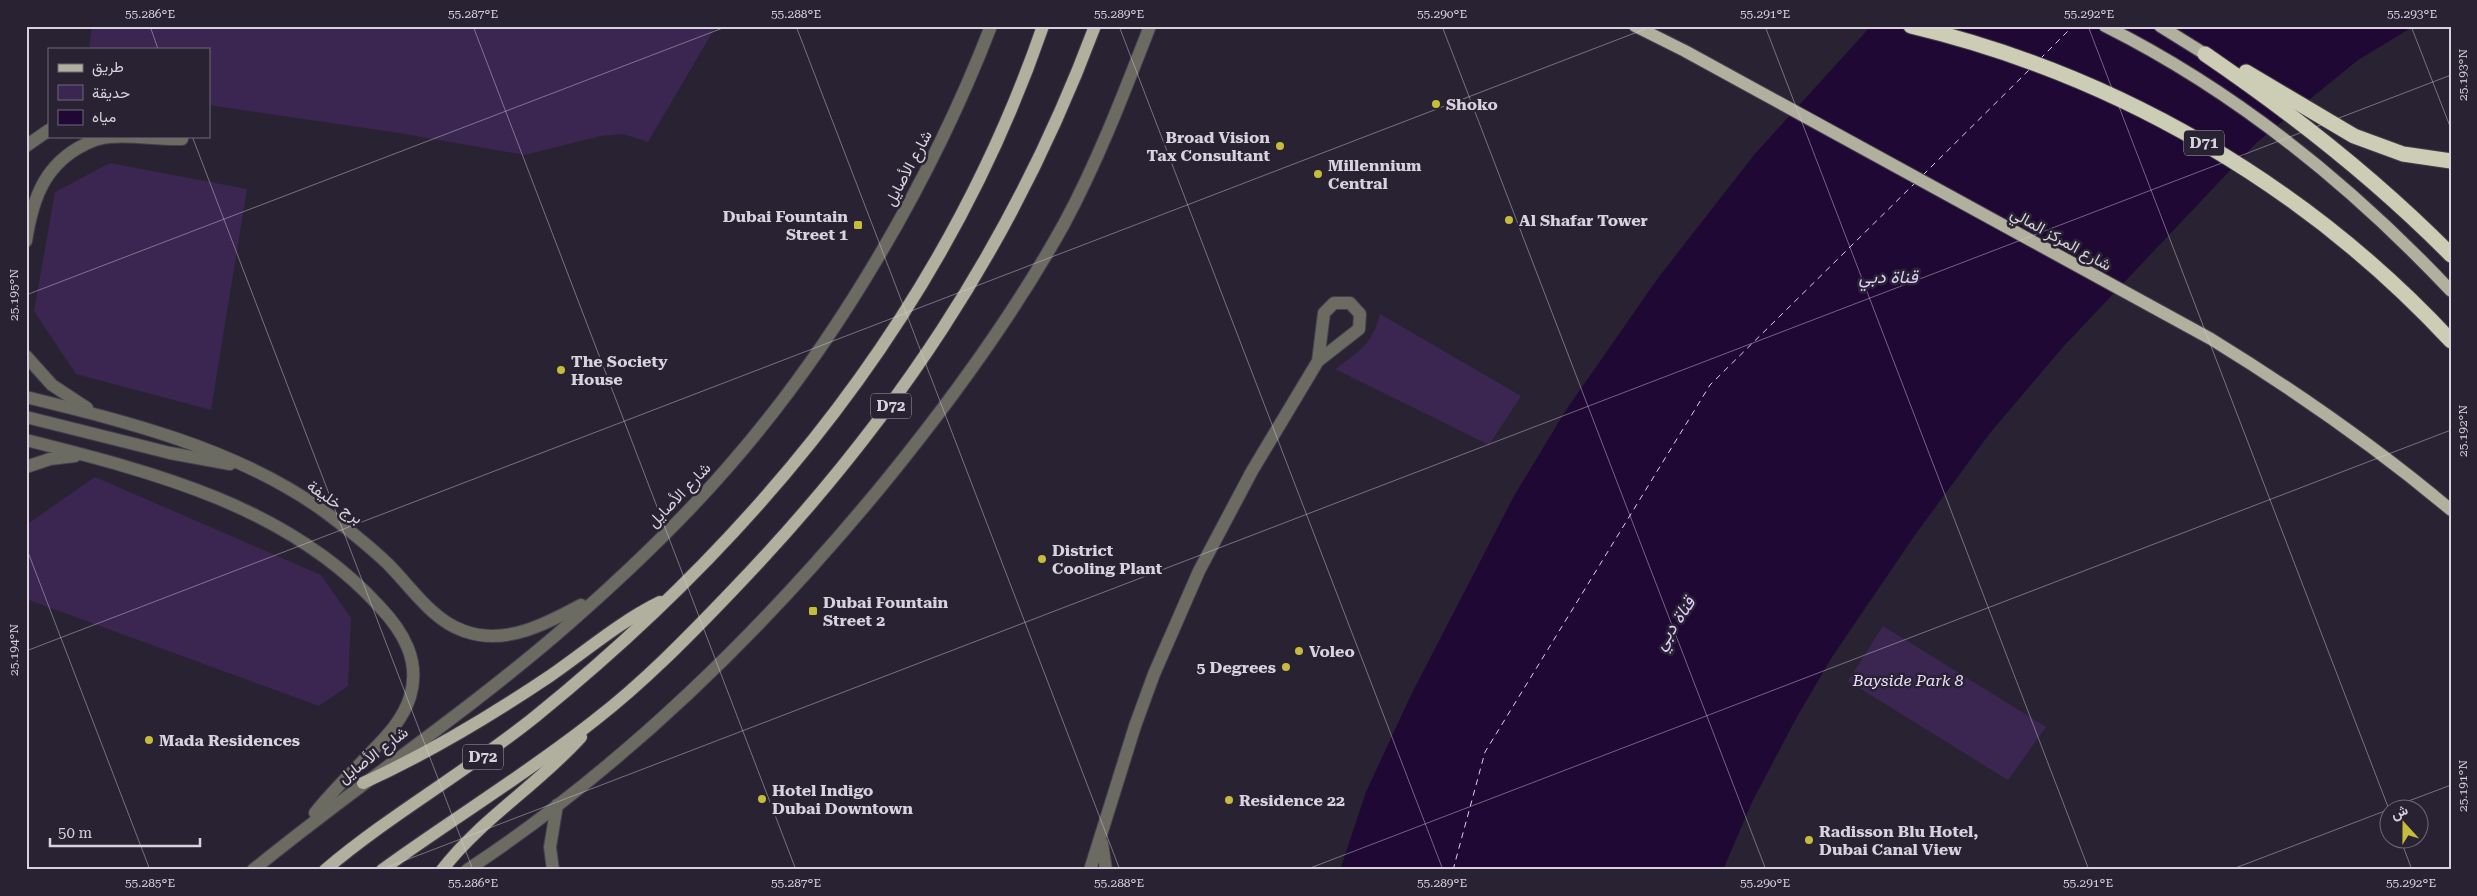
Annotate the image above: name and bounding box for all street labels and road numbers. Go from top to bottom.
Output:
street label: شارع الأصايل [880,127,938,210]
road number: D71 [2184,130,2224,156]
street label: شارع المركز المالي [2005,203,2115,278]
road number: D72 [871,394,911,418]
street label: شارع الأصايل [643,459,716,533]
street label: برج خليفة [302,476,366,530]
street label: شارع الأصايل [334,722,413,789]
road number: D72 [463,744,503,770]

